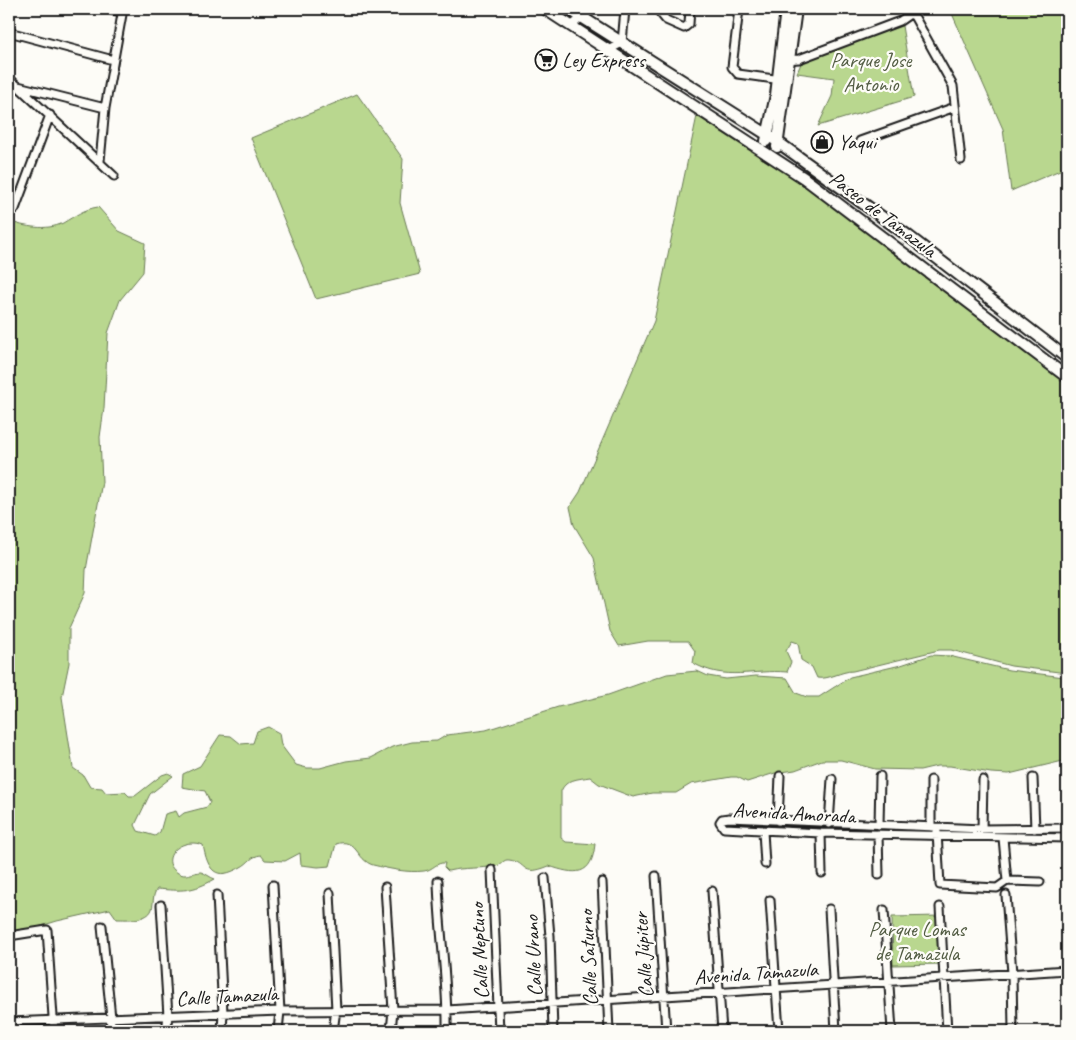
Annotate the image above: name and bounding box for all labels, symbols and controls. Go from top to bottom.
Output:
place label: Ley Express [562,47,647,73]
park label: Parque Jose Antonio [831,47,913,97]
supermarket icon: Ley Express [534,48,558,72]
place label: Yaqui [838,129,879,155]
shop icon: Yaqui [810,130,834,154]
street label: Paseo de Tamazula [824,165,943,264]
street label: Avenida Amorada [732,797,858,829]
street label: Calle Neptuno [463,900,495,1000]
street label: Calle Saturno [572,907,603,1007]
street label: Calle Júpiter [627,910,659,999]
street label: Calle Urano [518,913,548,997]
park label: Parque Lomas de Tamazula [869,916,967,966]
street label: Avenida Tamazula [693,956,820,990]
street label: Calle Tamazula [176,980,281,1012]

